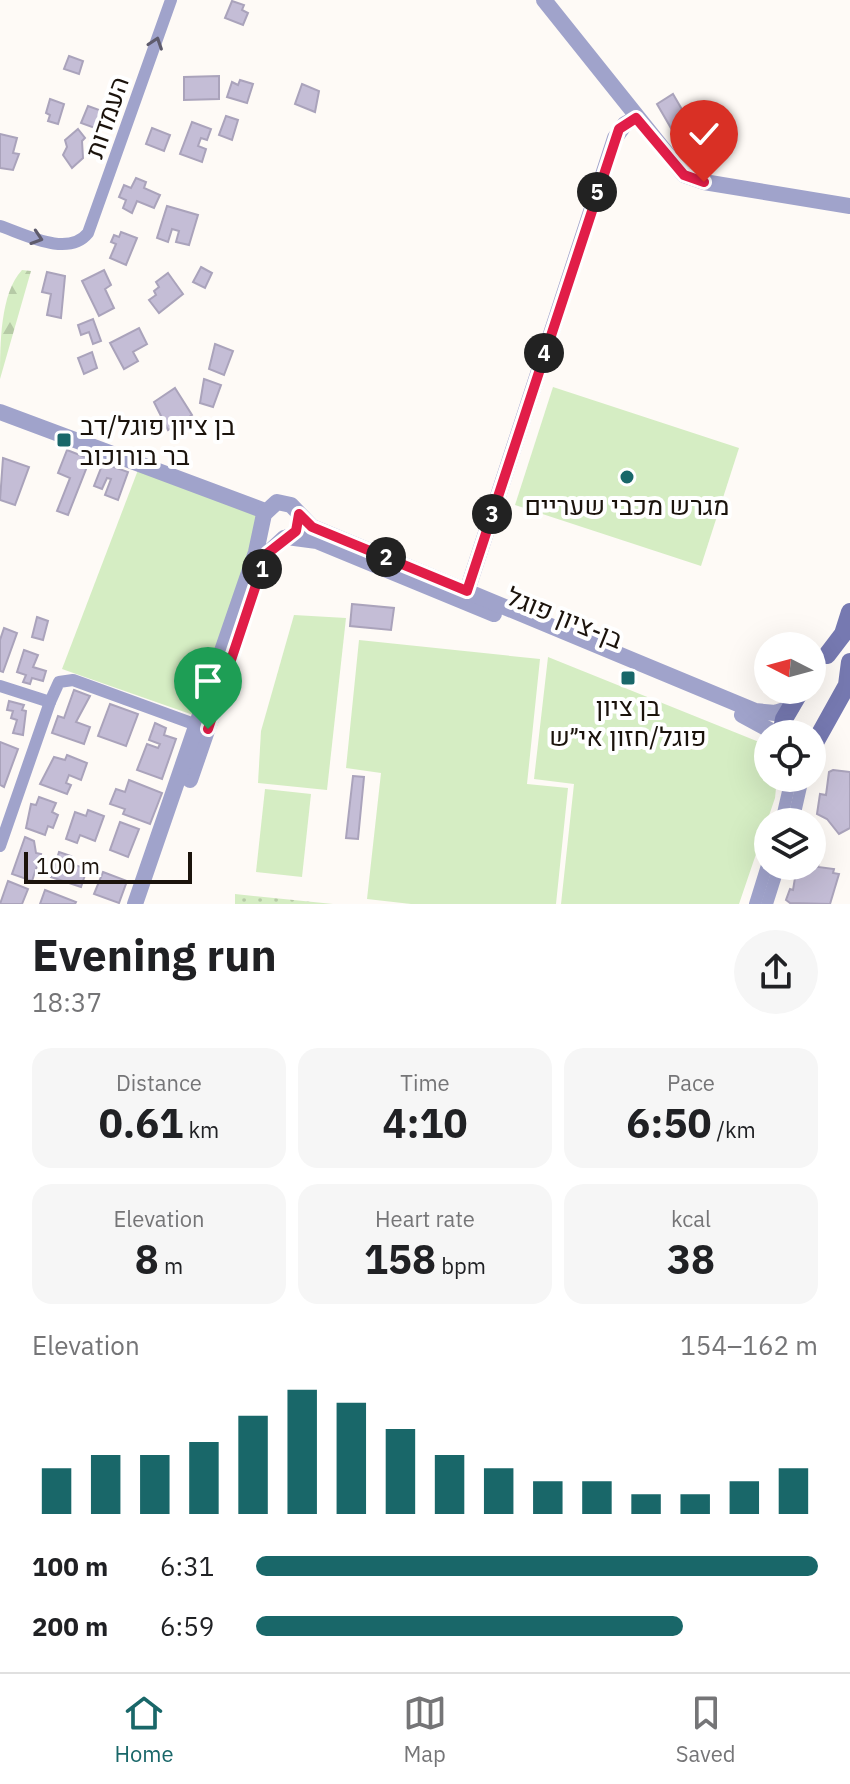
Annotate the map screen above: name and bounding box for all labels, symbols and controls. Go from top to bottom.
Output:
one-way arrow [146,37,162,51]
street label: העמדות [76,72,136,162]
pin [670,100,738,182]
icon: check [682,112,726,156]
pin: 5 [577,172,617,212]
text: 5 [590,177,604,206]
one-way arrow [30,229,44,245]
pin: 4 [524,333,564,373]
text: 4 [537,338,551,367]
place label: בן ציון פוגל/דב בר בורוכוב [80,408,236,472]
marker: בן ציון פוגל/דב בר בורוכוב [55,431,73,449]
marker: מגרש מכבי שעריים [618,468,636,486]
place label: מגרש מכבי שעריים [525,488,729,522]
pin: 3 [472,494,512,534]
text: 3 [485,499,499,528]
pin: 2 [366,537,406,577]
text: 2 [379,542,393,571]
pin: 1 [242,549,282,589]
text: 1 [255,554,269,583]
street label: בן-ציון פוגל [502,578,628,656]
north arrow [754,632,826,704]
map controls [754,632,826,880]
pin [174,647,242,729]
icon: arrive [186,659,230,703]
marker: בן ציון פוגל/חזון אי״ש [619,669,637,687]
place label: בן ציון פוגל/חזון אי״ש [549,689,707,753]
button: locate [754,720,826,792]
button: layers [754,808,826,880]
scale bar [24,848,192,884]
text: 100 m [36,851,100,880]
text: Evening run [32,926,277,983]
button: share [734,930,818,1014]
text: 18:37 [32,985,102,1019]
text: Distance [116,1068,202,1097]
text: Time [400,1068,450,1097]
text: Pace [667,1068,715,1097]
text: 0.61 [99,1097,183,1149]
text: 4:10 [382,1097,468,1149]
text: 6:50 [626,1097,711,1149]
text: km [183,1115,219,1144]
text: /km [711,1115,756,1144]
text: Elevation [113,1204,205,1233]
text: Heart rate [375,1204,475,1233]
text: kcal [671,1204,711,1233]
text: 8 [135,1233,159,1285]
text: 158 [364,1233,436,1285]
text: 38 [667,1233,715,1285]
text: m [159,1251,183,1280]
text: bpm [436,1251,486,1280]
text: Elevation [32,1328,140,1362]
text: 154–162 m [680,1328,818,1362]
text: 100 m [32,1549,108,1583]
text: 6:31 [160,1549,214,1583]
text: 200 m [32,1609,108,1643]
text: 6:59 [160,1609,214,1643]
tab: Home [114,1691,174,1768]
tab: Map [403,1691,447,1768]
tab: Saved [676,1691,735,1768]

